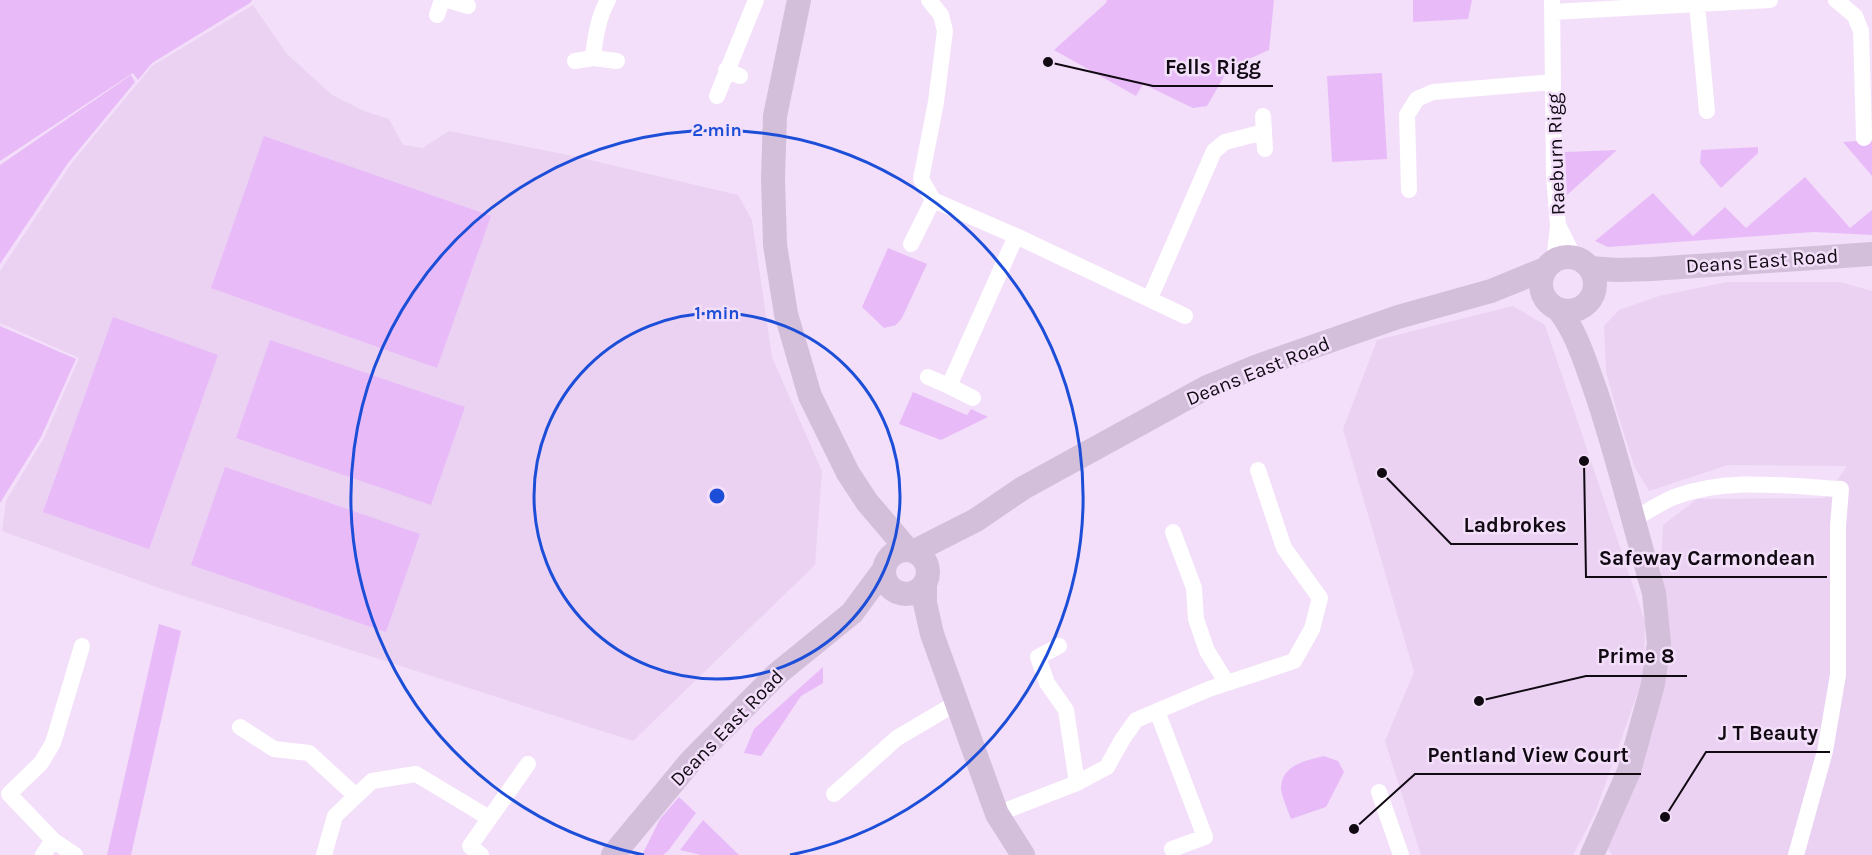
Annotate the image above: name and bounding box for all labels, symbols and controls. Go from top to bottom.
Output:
callout: Fells Rigg [1153,47,1273,86]
text: Fells Rigg [1165,55,1261,79]
street label: Raeburn Rigg [1542,92,1570,216]
text: 2 min [692,119,742,141]
street label: Deans East Road [1685,244,1839,278]
text: 1 min [694,302,740,324]
street label: Deans East Road [1183,332,1333,410]
centre of rings [707,486,727,506]
callout: Ladbrokes [1451,505,1578,544]
text: Ladbrokes [1463,513,1567,537]
callout: Safeway Carmondean [1586,538,1827,577]
text: Safeway Carmondean [1599,546,1815,570]
callout: Prime 8 [1586,637,1687,676]
text: Prime 8 [1597,644,1675,668]
street label: Deans East Road [666,665,788,791]
callout: J T Beauty [1706,713,1830,752]
text: J T Beauty [1718,721,1818,745]
callout: Pentland View Court [1415,735,1641,774]
text: Pentland View Court [1427,743,1629,767]

